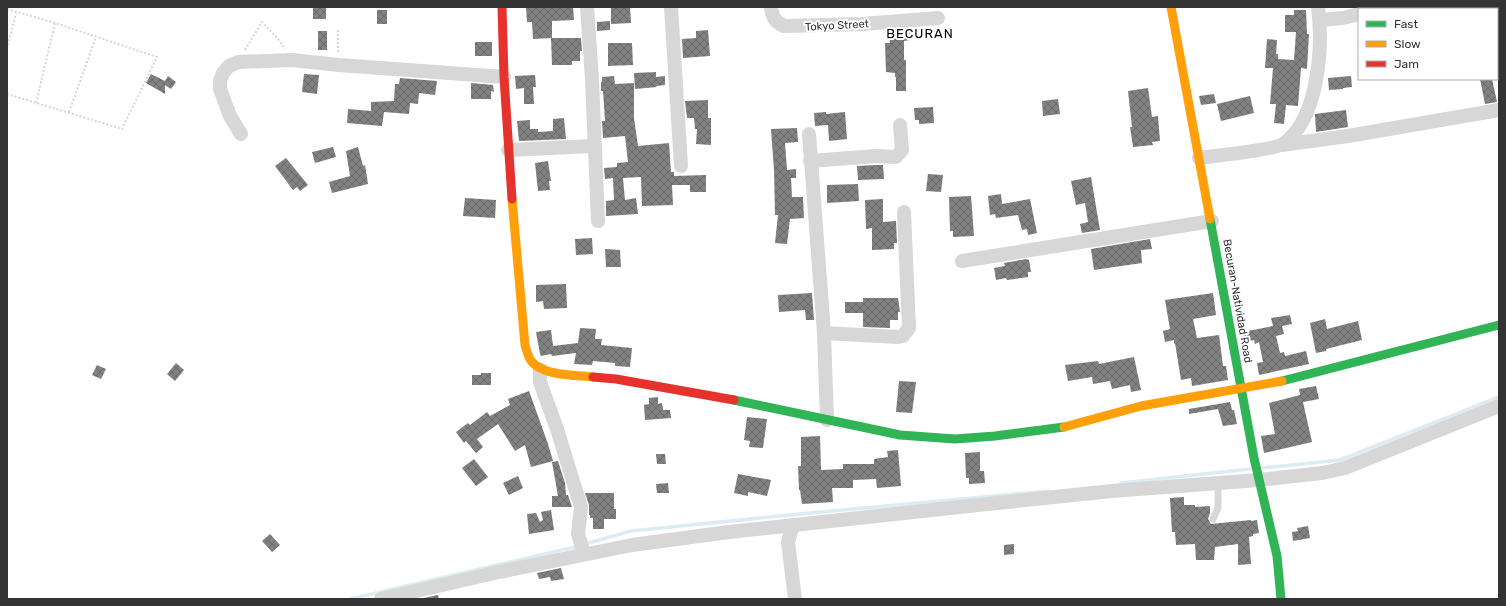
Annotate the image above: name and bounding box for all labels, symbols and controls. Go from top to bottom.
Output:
legend [1358,8,1498,80]
street label: Tokyo Street [805,17,870,34]
text: Fast [1394,17,1418,31]
district label: BECURAN [886,26,954,41]
text: Slow [1394,37,1421,51]
text: Jam [1394,57,1419,71]
street label: Becuran-Natividad Road [1220,238,1255,364]

